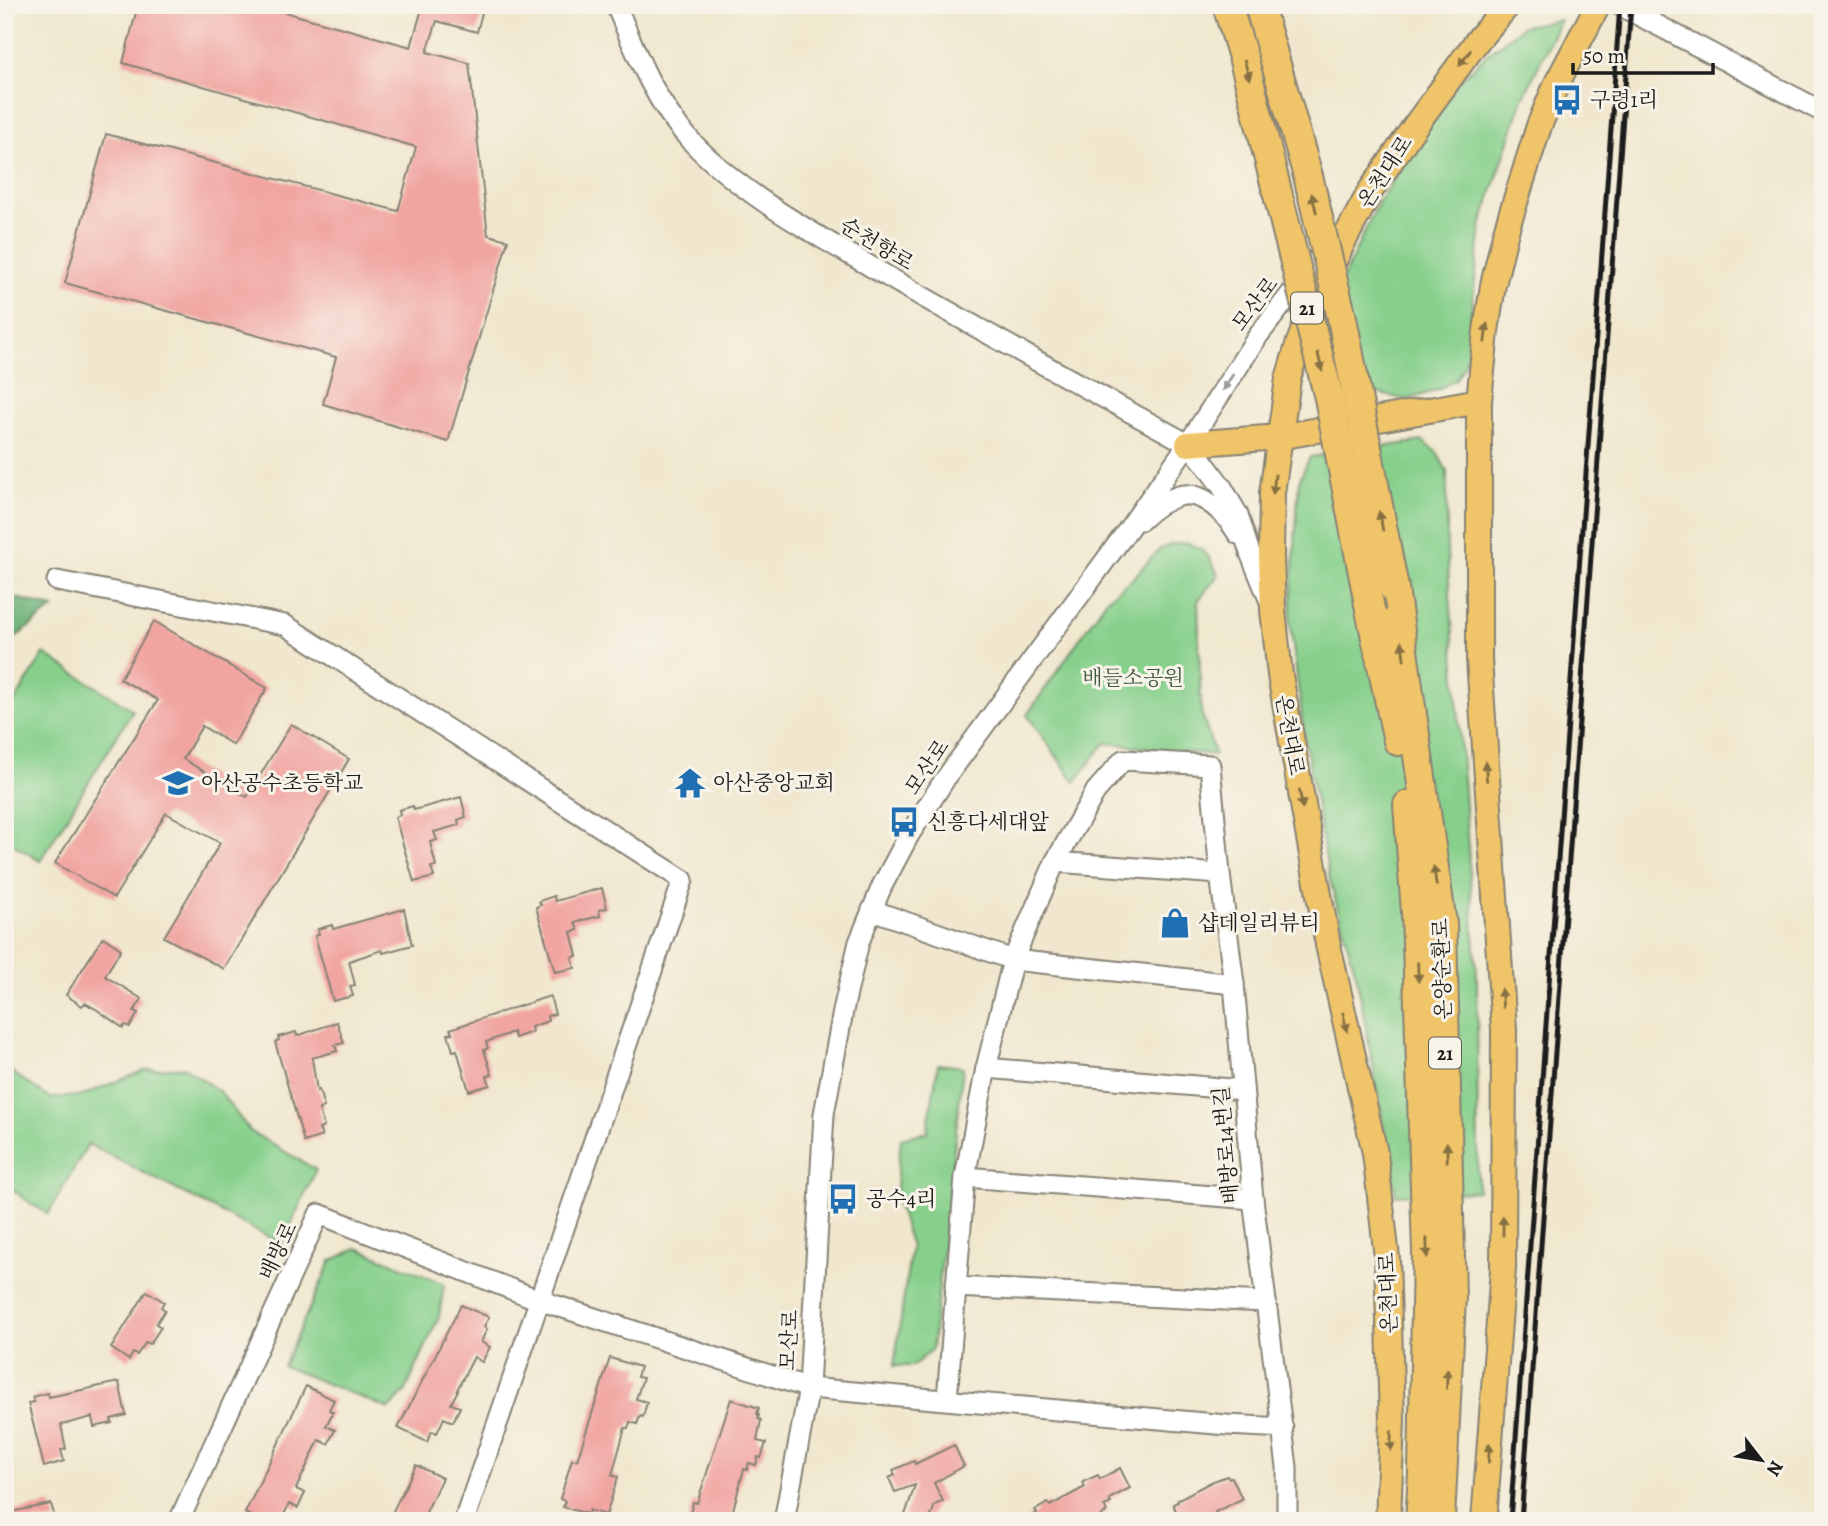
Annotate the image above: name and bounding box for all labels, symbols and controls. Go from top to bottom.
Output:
scale bar [1573,32,1713,76]
text: 50 m [1583,42,1625,70]
one-way arrow [1458,49,1472,67]
one-way arrow [1242,60,1253,82]
bus stop icon: 구령1리 [1550,83,1584,117]
place label: 구령1리 [1590,86,1658,114]
street label: 온천대로 [1351,130,1419,214]
one-way arrow [1309,191,1320,213]
street label: 순천향로 [835,211,919,277]
street label: 모산로 [1226,271,1284,337]
road number: 21 [1291,292,1323,324]
one-way arrow [1480,322,1491,344]
one-way arrow [1315,351,1326,373]
one-way arrow [1222,372,1235,392]
one-way arrow [1268,473,1279,495]
one-way arrow [1375,510,1386,532]
one-way arrow [1397,640,1408,662]
park label: 배들소공원 [1082,664,1184,692]
street label: 온천대로 [1269,693,1311,777]
street label: 모산로 [898,734,956,800]
one-way arrow [1480,760,1491,782]
school or university icon: 아산공수초등학교 [161,766,195,800]
temple icon: 아산중앙교회 [673,766,707,800]
place label: 아산공수초등학교 [201,769,363,797]
place label: 아산중앙교회 [713,769,835,797]
one-way arrow [1296,788,1307,810]
bus stop icon: 신흥다세대앞 [887,805,921,839]
place label: 신흥다세대앞 [927,808,1049,836]
one-way arrow [1429,865,1440,887]
shop icon: 샵데일리뷰티 [1158,906,1192,940]
place label: 샵데일리뷰티 [1198,909,1320,937]
street label: 온양순환로 [1426,918,1458,1020]
one-way arrow [1412,961,1424,983]
one-way arrow [1496,987,1507,1009]
one-way arrow [1340,1011,1351,1033]
road number: 21 [1429,1037,1461,1068]
street label: 배방로14번길 [1207,1085,1245,1205]
one-way arrow [1442,1141,1453,1163]
bus stop icon: 공수4리 [826,1182,860,1216]
place label: 공수4리 [866,1185,936,1213]
one-way arrow [1497,1214,1509,1236]
street label: 배방로 [252,1218,304,1284]
one-way arrow [1421,1238,1433,1260]
street label: 온천대로 [1373,1252,1403,1334]
street label: 모산로 [773,1309,805,1371]
one-way arrow [1442,1368,1453,1390]
north arrow [1727,1424,1797,1494]
one-way arrow [1386,1430,1397,1452]
one-way arrow [1484,1441,1495,1463]
text: N [1760,1456,1789,1481]

